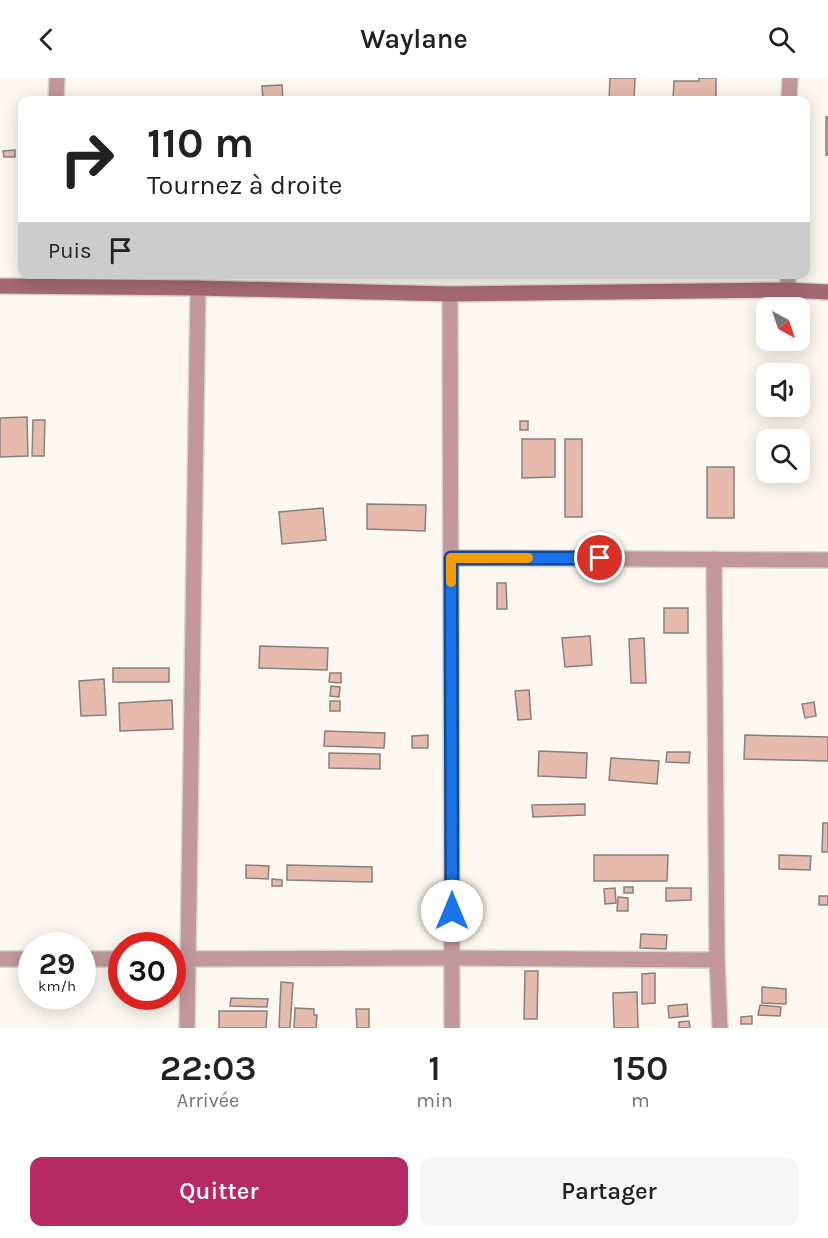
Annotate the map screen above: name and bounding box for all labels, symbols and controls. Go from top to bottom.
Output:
icon: back [30,23,63,56]
text: Waylane [360,23,468,55]
icon: search [765,23,798,56]
text: 110 m [147,118,254,168]
icon: right [48,120,126,198]
text: Tournez à droite [147,169,342,201]
icon: arrive [104,234,137,267]
text: Puis [48,238,92,264]
north arrow [756,297,810,351]
map controls [756,297,810,483]
button: sound [756,363,810,417]
button: search [756,429,810,483]
pin [574,532,625,583]
icon: arrive [583,541,616,574]
position arrow [420,879,484,943]
speed limit sign: 30 [108,932,186,1010]
text: 29 [39,946,75,982]
text: km/h [38,977,76,995]
text: 22:03 [160,1047,257,1089]
text: 1 [428,1047,441,1089]
text: 150 [613,1047,668,1089]
text: Arrivée [177,1089,239,1112]
text: min [416,1089,453,1112]
text: m [631,1089,650,1112]
button: Quitter [30,1157,408,1226]
button: Partager [420,1157,798,1226]

